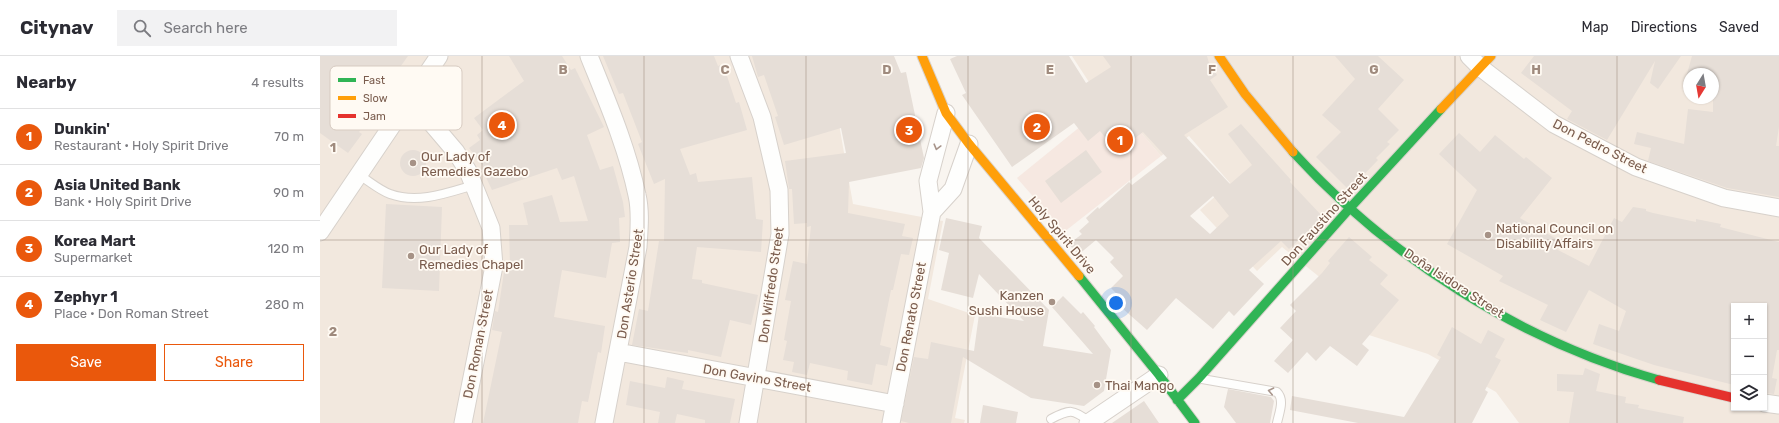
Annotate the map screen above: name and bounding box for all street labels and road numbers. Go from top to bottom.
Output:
street label: Don Pedro Street [1550,116,1650,176]
street label: Don Faustino Street [1278,169,1370,269]
street label: Holy Spirit Drive [1025,193,1099,277]
street label: Don Wilfredo Street [755,226,787,344]
street label: Don Asterio Street [614,228,646,340]
street label: Doña Isidora Street [1401,245,1507,321]
street label: Don Renato Street [893,261,929,373]
street label: Don Roman Street [460,288,496,400]
street label: Don Gavino Street [702,361,812,395]

